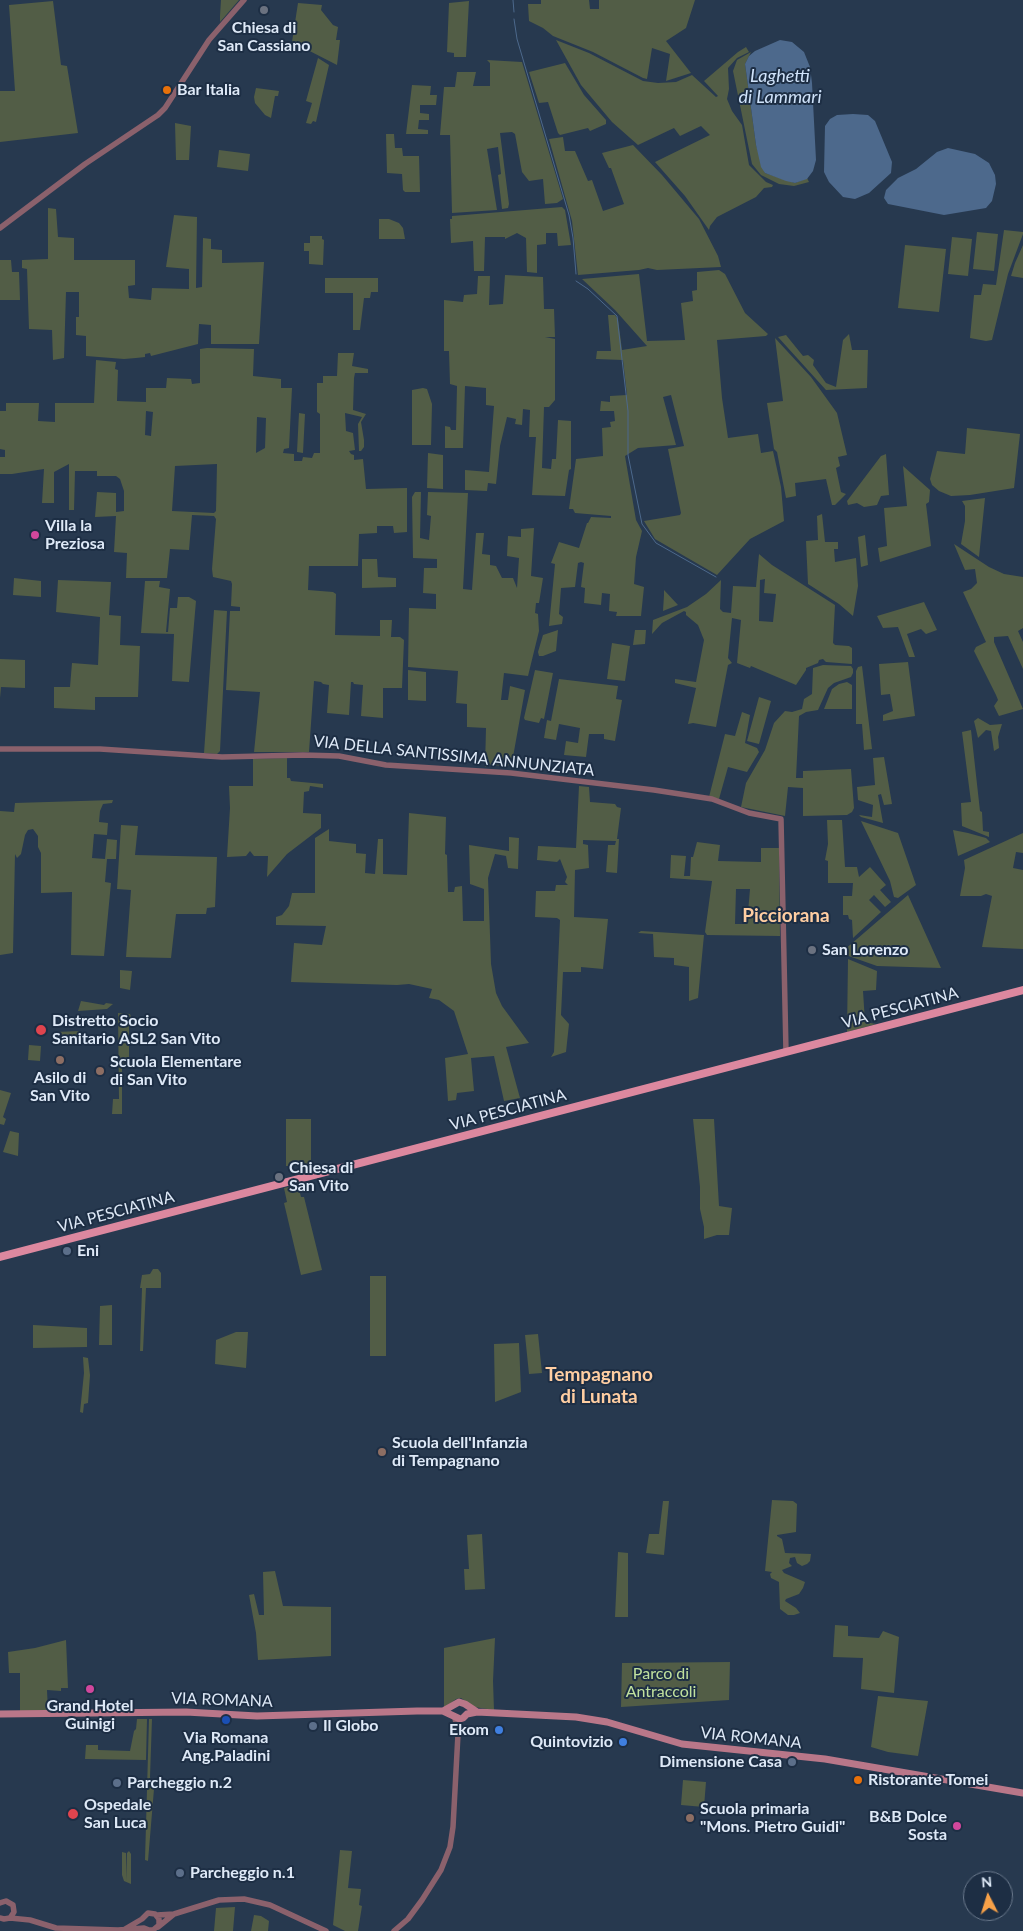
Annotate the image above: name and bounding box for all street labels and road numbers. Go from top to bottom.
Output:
street label: VIA DELLA SANTISSIMA ANNUNZIATA [313,732,595,780]
street label: VIA PESCIATINA [840,983,960,1033]
street label: VIA PESCIATINA [448,1085,568,1135]
street label: VIA PESCIATINA [56,1187,176,1237]
street label: VIA ROMANA [171,1689,273,1711]
street label: VIA ROMANA [699,1723,803,1753]

